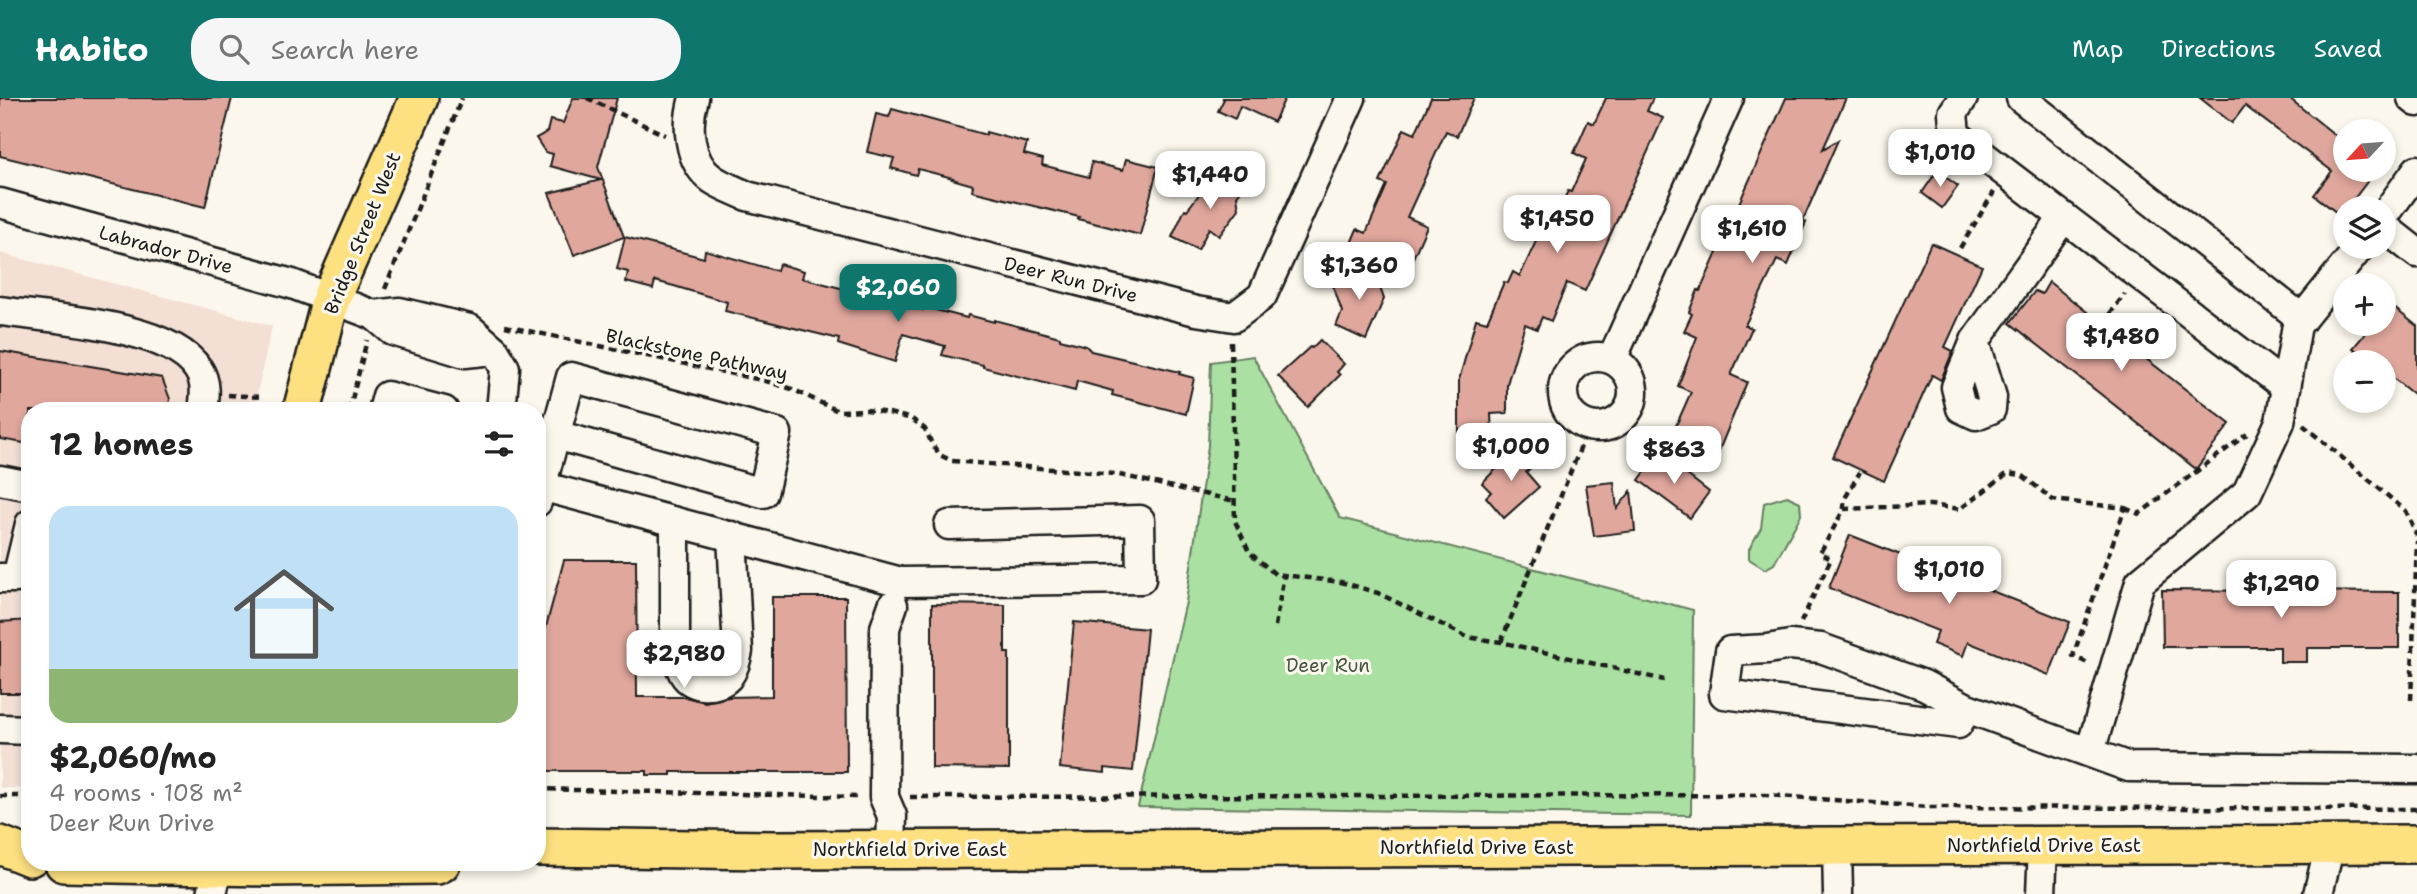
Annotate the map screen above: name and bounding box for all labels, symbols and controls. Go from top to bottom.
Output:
search box [191,18,681,81]
text: Habito [35,27,149,72]
icon: search [215,30,253,68]
text: Search here [271,32,419,67]
text: Map [2072,33,2123,65]
text: Directions [2161,33,2276,65]
text: Saved [2314,33,2382,65]
north arrow [2333,119,2396,182]
map controls [2333,119,2396,413]
pin: $1,010 [1883,130,1997,189]
text: $1,010 [1904,137,1976,167]
street label: Bridge Street West [318,148,406,318]
pin: $1,440 [1153,152,1267,211]
text: $1,440 [1171,159,1249,189]
pin: $1,450 [1500,195,1614,255]
button: layers [2333,196,2396,259]
text: $1,450 [1519,203,1595,233]
pin: $1,610 [1695,206,1809,265]
text: $1,610 [1717,213,1787,243]
street label: Labrador Drive [96,220,236,279]
pin: $1,360 [1302,242,1416,302]
text: $1,360 [1320,250,1398,280]
street label: Deer Run Drive [1001,251,1140,308]
pin: $2,060 [841,264,955,324]
text: $2,060 [856,272,940,302]
button: + [2333,273,2396,336]
pin: $1,480 [2064,314,2178,373]
text: $1,480 [2082,321,2160,351]
street label: Blackstone Pathway [604,323,790,386]
button: − [2333,350,2396,413]
text: 12 homes [49,424,193,465]
pin: $1,000 [1454,424,1568,483]
icon: filters [480,425,518,463]
pin: $863 [1633,426,1715,486]
text: $1,000 [1472,431,1550,461]
text: $863 [1642,434,1706,464]
pin: $1,010 [1892,546,2006,606]
icon: home [221,551,347,677]
text: $1,010 [1913,554,1985,584]
pin: $1,290 [2224,560,2338,620]
text: $1,290 [2242,568,2320,598]
pin: $2,980 [627,630,741,690]
text: $2,980 [643,638,725,668]
park label: Deer Run [1286,653,1370,678]
text: $2,060/mo [49,737,217,778]
text: 4 rooms · 108 m² [49,778,243,808]
text: Deer Run Drive [49,808,215,838]
street label: Northfield Drive East [1947,833,2141,858]
street label: Northfield Drive East [1380,835,1574,860]
street label: Northfield Drive East [813,837,1007,862]

